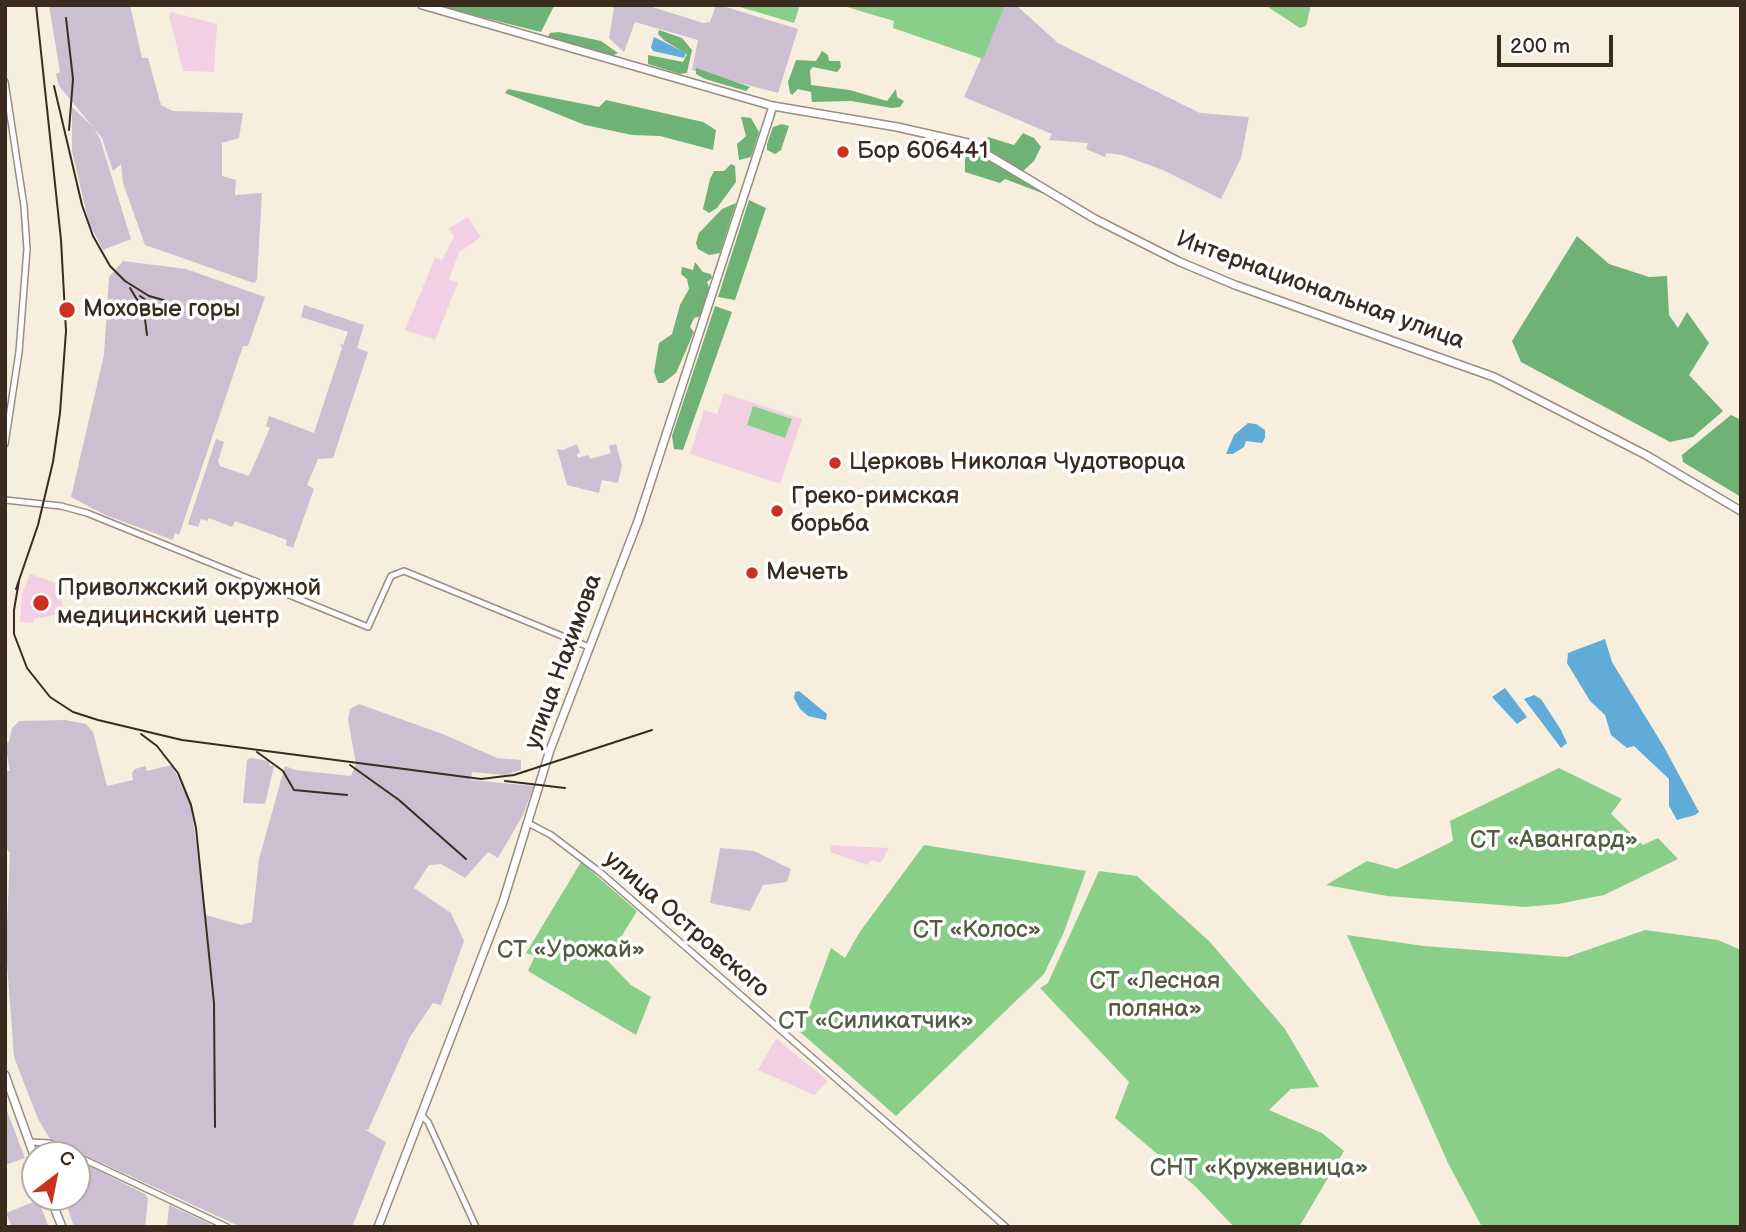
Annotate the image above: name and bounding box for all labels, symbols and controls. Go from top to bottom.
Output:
scale bar [1501,21,1616,65]
text: 200 m [1510,34,1570,59]
place label: Бор 606441 [857,138,988,166]
marker: Бор 606441 [835,144,851,160]
street label: Интернациональная улица [1172,225,1468,357]
place label: Моховые горы [83,296,240,324]
marker: Моховые горы [57,300,77,320]
place label: Церковь Николая Чудотворца [849,449,1185,477]
marker: Церковь Николая Чудотворца [827,455,843,471]
place label: Греко-римская борьба [791,483,959,539]
marker: Греко-римская борьба [769,503,785,519]
place label: Мечеть [766,559,848,587]
marker: Мечеть [744,565,760,581]
street label: улица Нахимова [519,571,609,753]
place label: Приволжский окружной медицинский центр [57,575,321,631]
marker: Приволжский окружной медицинский центр [31,593,51,613]
park label: СТ «Авангард» [1470,827,1638,855]
street label: улица Островского [597,845,775,1005]
park label: СТ «Колос» [913,917,1041,945]
park label: СТ «Урожай» [497,937,645,965]
park label: СТ «Лесная поляна» [1090,968,1220,1024]
park label: СТ «Силикатчик» [778,1008,974,1036]
north arrow [21,1141,91,1211]
text: С [55,1146,78,1173]
park label: СНТ «Кружевница» [1150,1155,1368,1183]

